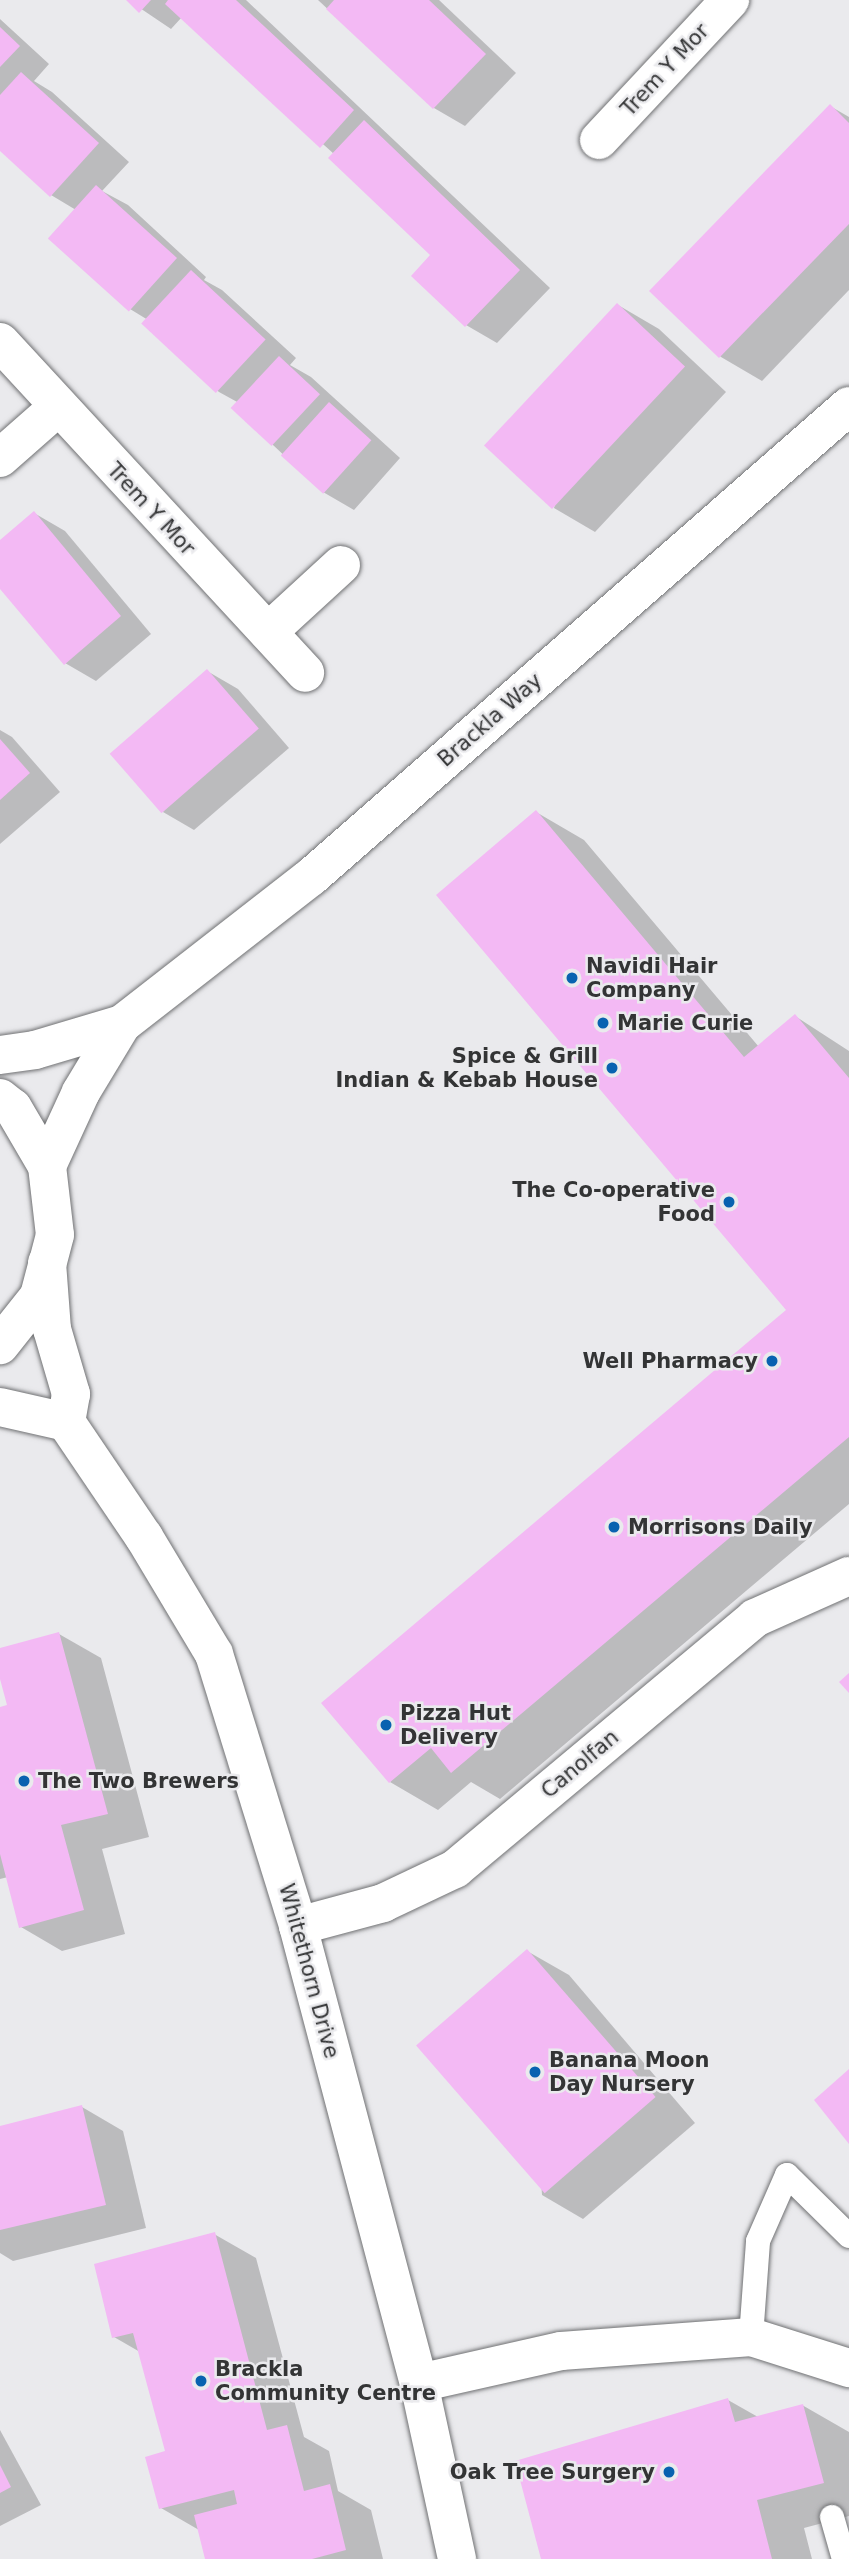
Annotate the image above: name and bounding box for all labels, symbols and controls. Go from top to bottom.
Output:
street label: Trem Y Mor [616,19,714,121]
street label: Trem Y Mor [102,458,200,560]
street label: Brackla Way [433,668,547,772]
place label: Navidi Hair Company [586,953,717,1003]
marker: Navidi Hair Company [564,970,580,986]
place label: Marie Curie [617,1010,753,1036]
marker: Marie Curie [595,1015,611,1031]
place label: Spice & Grill Indian & Kebab House [336,1043,598,1093]
marker: Spice & Grill Indian & Kebab House [604,1060,620,1076]
place label: The Co-operative Food [512,1177,715,1227]
marker: The Co-operative Food [721,1194,737,1210]
place label: Well Pharmacy [583,1348,758,1374]
marker: Well Pharmacy [764,1353,780,1369]
place label: Morrisons Daily [628,1514,813,1540]
marker: Morrisons Daily [606,1519,622,1535]
place label: Pizza Hut Delivery [400,1700,511,1750]
marker: Pizza Hut Delivery [378,1717,394,1733]
street label: Canolfan [536,1724,624,1804]
place label: The Two Brewers [38,1768,239,1794]
marker: The Two Brewers [16,1773,32,1789]
street label: Whitethorn Drive [274,1881,344,2061]
place label: Banana Moon Day Nursery [549,2047,709,2097]
marker: Banana Moon Day Nursery [527,2064,543,2080]
place label: Brackla Community Centre [215,2356,436,2406]
marker: Brackla Community Centre [193,2373,209,2389]
place label: Oak Tree Surgery [450,2459,655,2485]
marker: Oak Tree Surgery [661,2464,677,2480]

